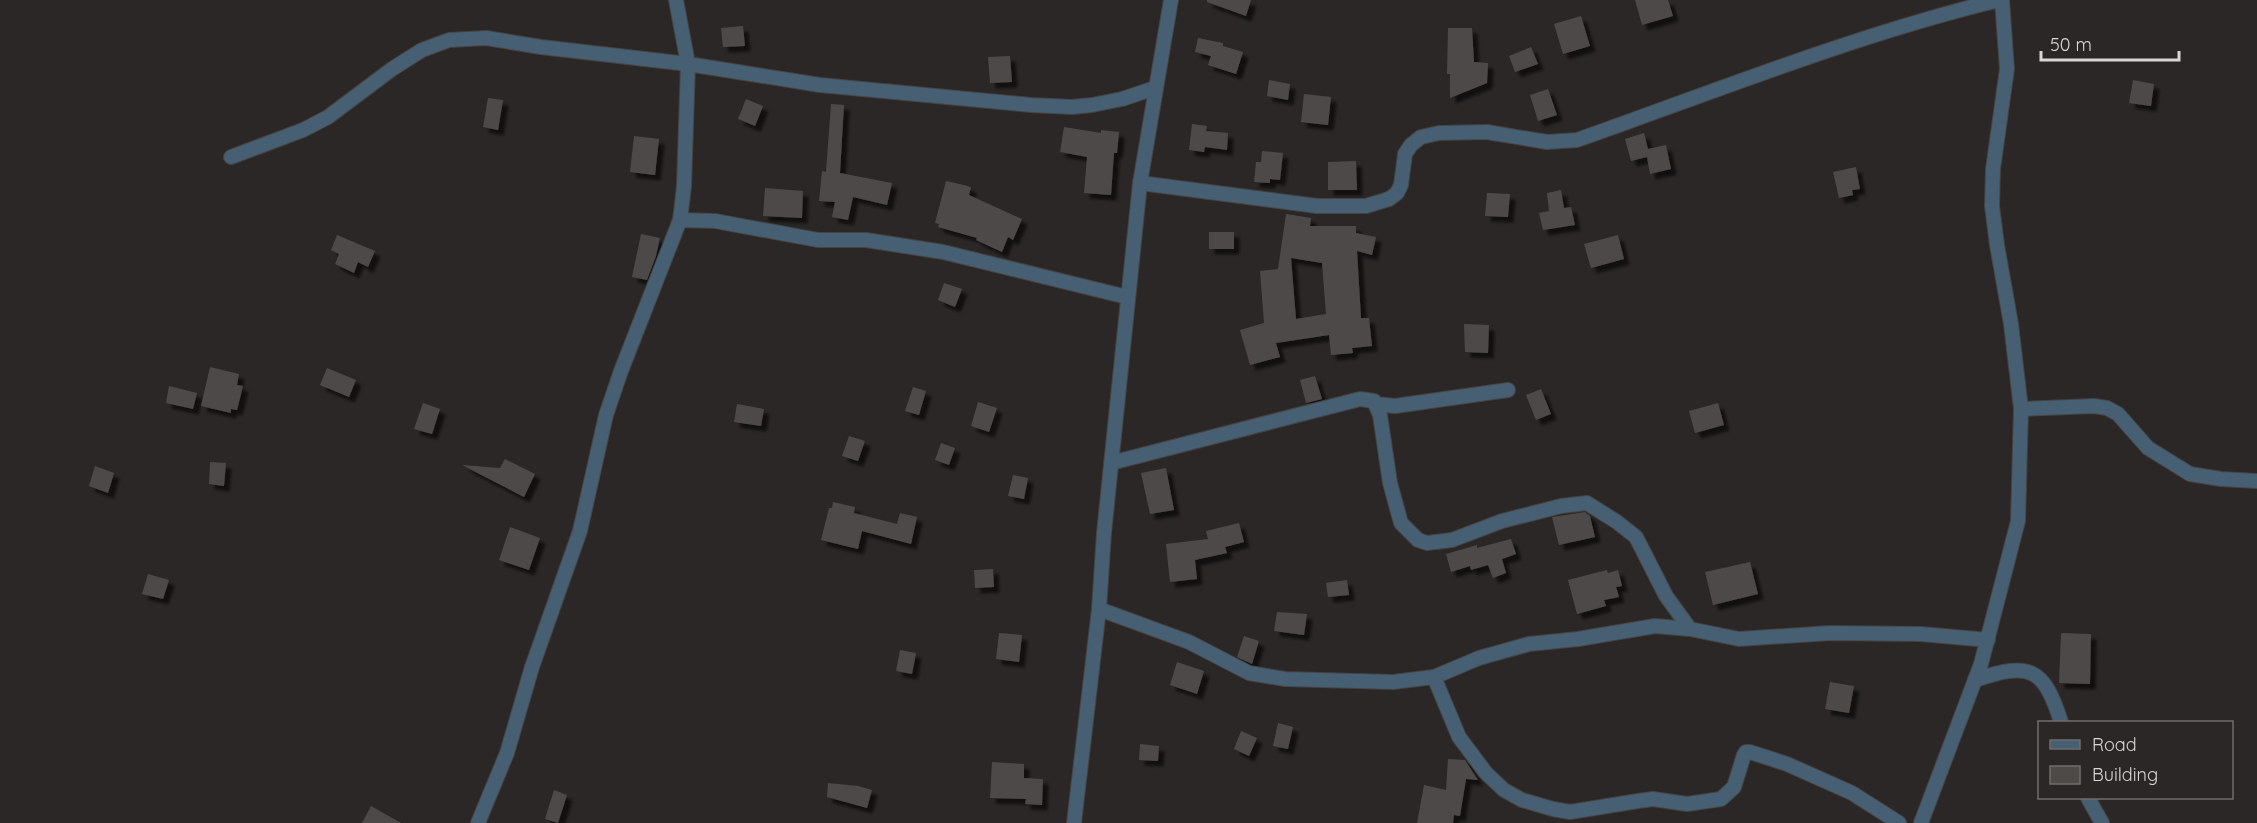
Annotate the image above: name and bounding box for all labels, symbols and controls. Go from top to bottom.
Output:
scale bar [2041,24,2179,62]
text: 50 m [2050,33,2092,56]
legend [2038,721,2233,799]
text: Road [2092,733,2137,756]
text: Building [2092,763,2158,786]

